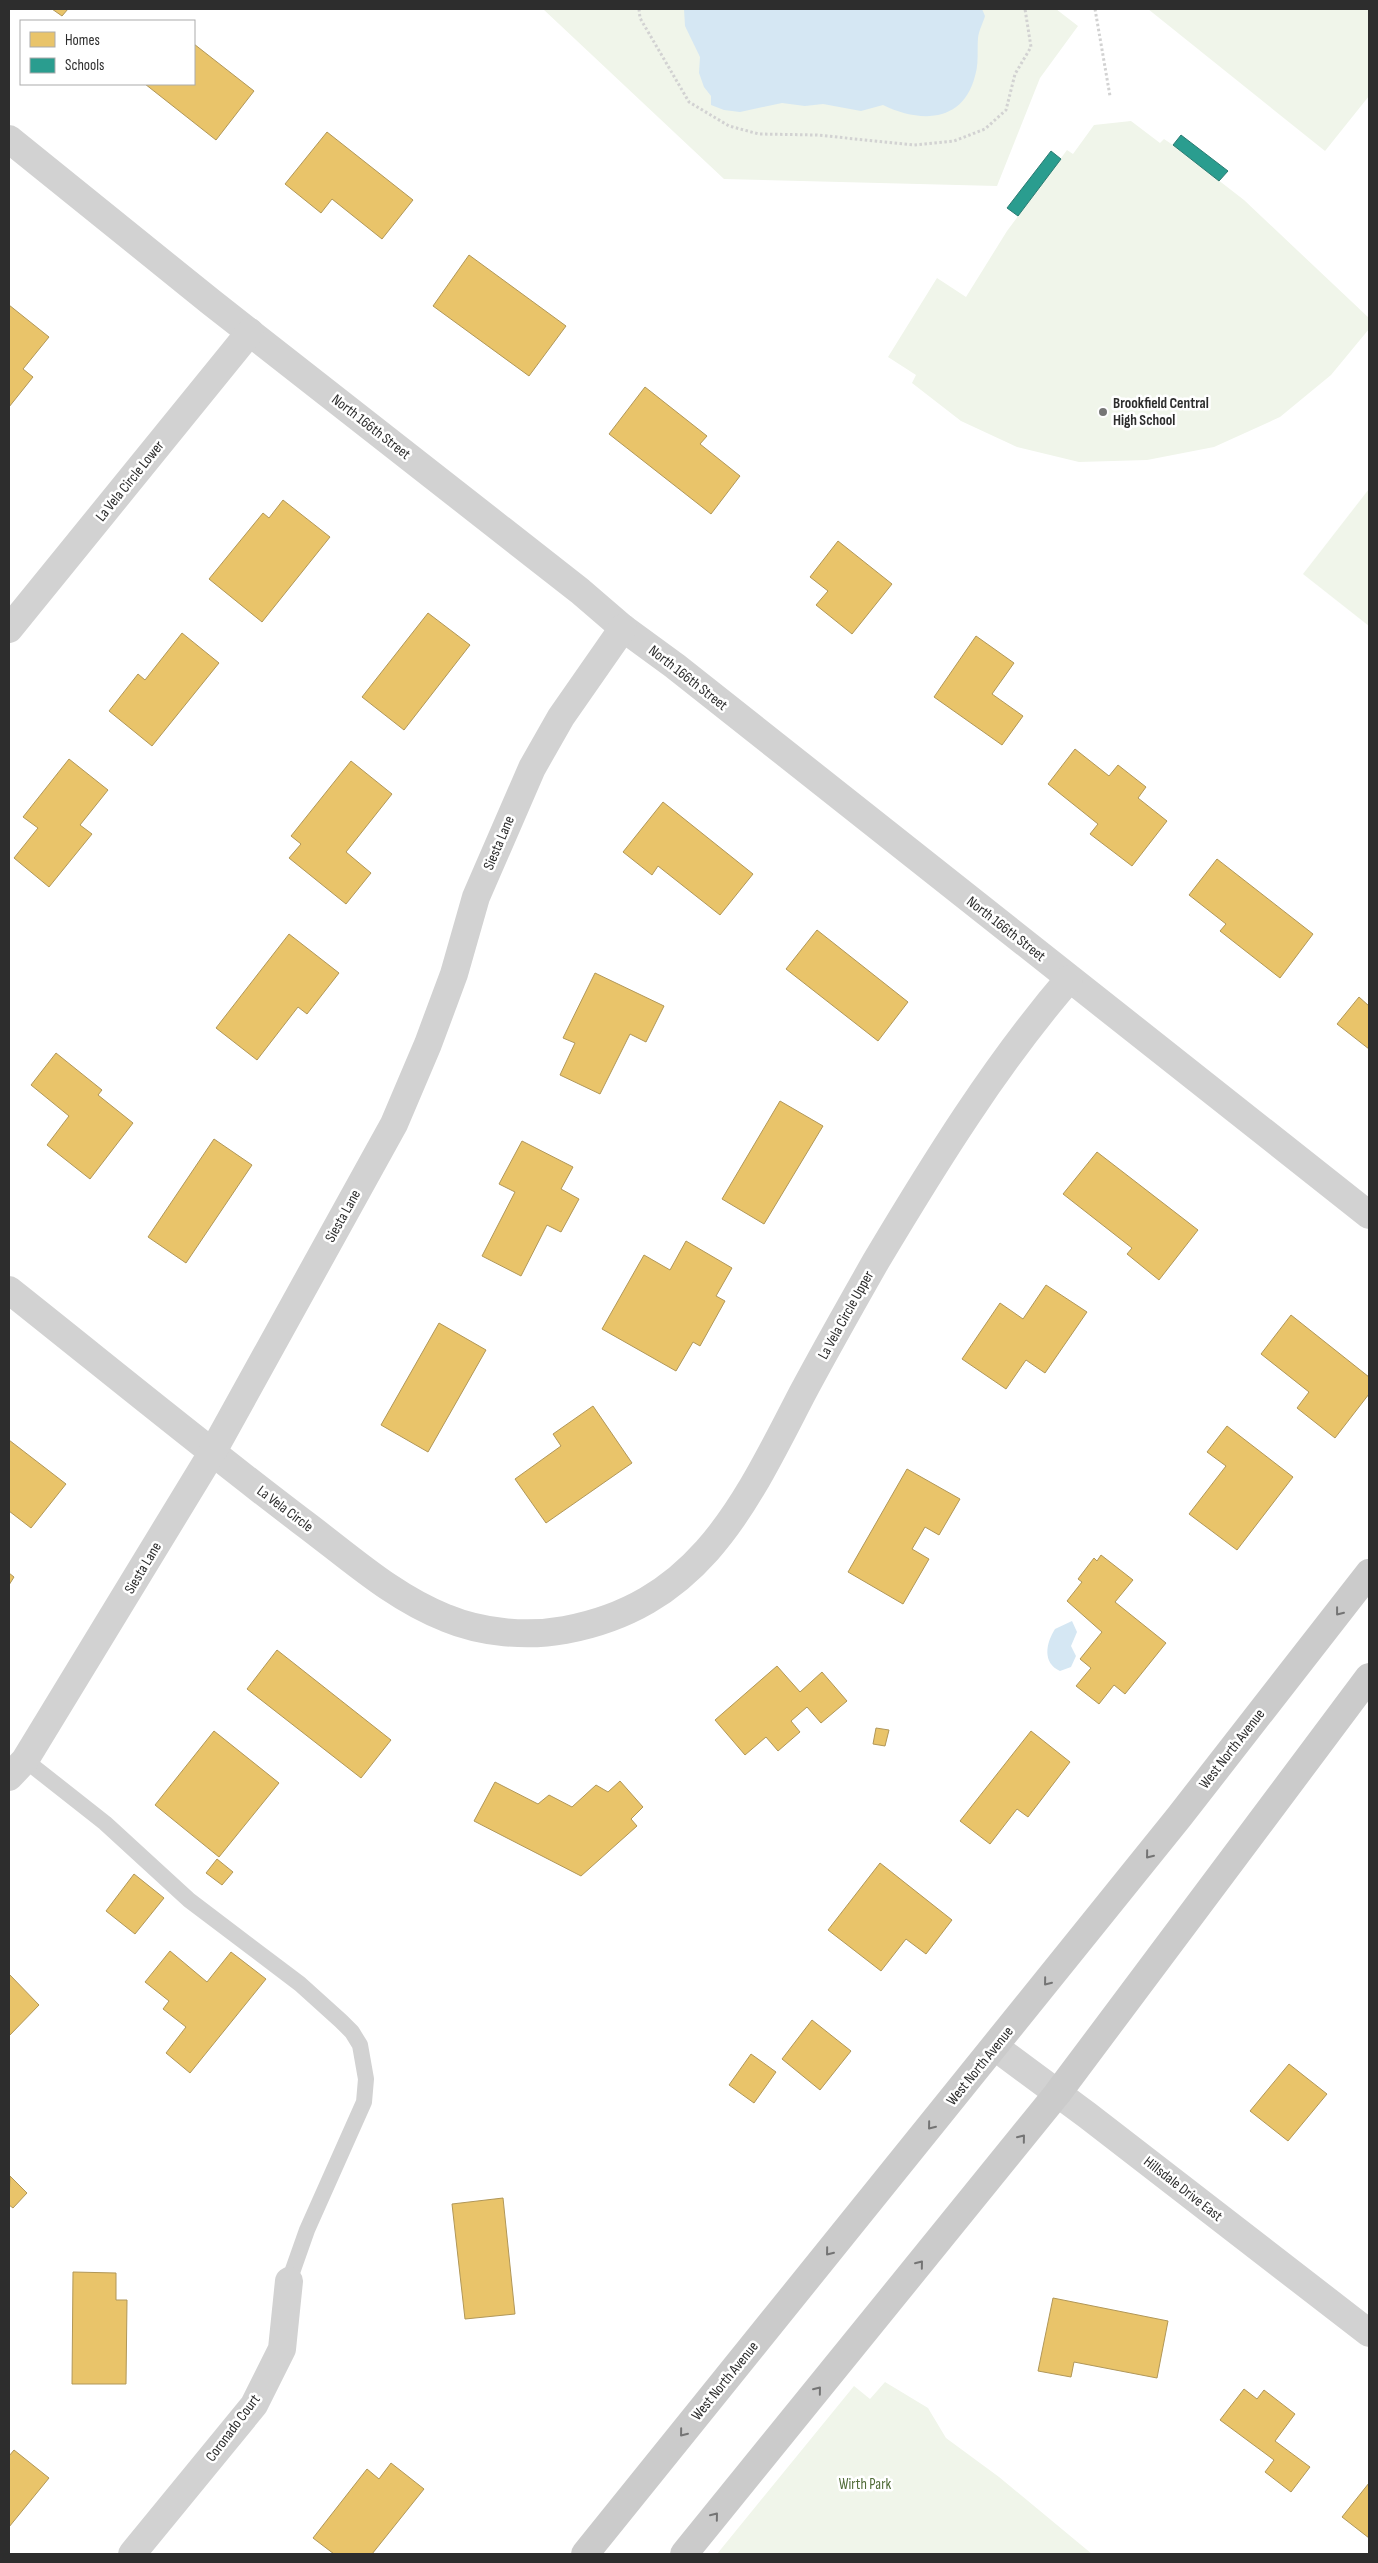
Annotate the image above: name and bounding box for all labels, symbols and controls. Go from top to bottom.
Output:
legend [20,20,195,85]
text: Homes [65,31,100,50]
text: Schools [65,56,104,75]
street label: North 166th Street [328,390,415,464]
place label: Brookfield Central High School [1113,394,1209,430]
marker: Brookfield Central High School [1097,406,1109,418]
street label: La Vela Circle Lower [92,436,169,525]
street label: North 166th Street [645,641,732,715]
street label: Siesta Lane [479,813,519,873]
street label: North 166th Street [963,892,1050,966]
street label: Siesta Lane [321,1186,365,1246]
street label: La Vela Circle Upper [814,1267,879,1363]
street label: La Vela Circle [253,1482,317,1536]
street label: Siesta Lane [120,1539,166,1597]
one-way arrow [1337,1606,1345,1615]
street label: West North Avenue [1195,1705,1269,1793]
one-way arrow [1146,1849,1154,1858]
one-way arrow [1044,1976,1053,1986]
street label: West North Avenue [942,2023,1018,2109]
one-way arrow [929,2120,937,2129]
one-way arrow [1017,2134,1026,2143]
street label: Hillsdale Drive East [1140,2152,1227,2226]
one-way arrow [826,2247,835,2256]
one-way arrow [914,2261,922,2270]
street label: West North Avenue [687,2338,763,2424]
one-way arrow [812,2387,820,2396]
street label: Coronado Court [202,2390,265,2465]
one-way arrow [681,2427,689,2436]
park label: Wirth Park [839,2475,891,2494]
one-way arrow [710,2513,719,2522]

